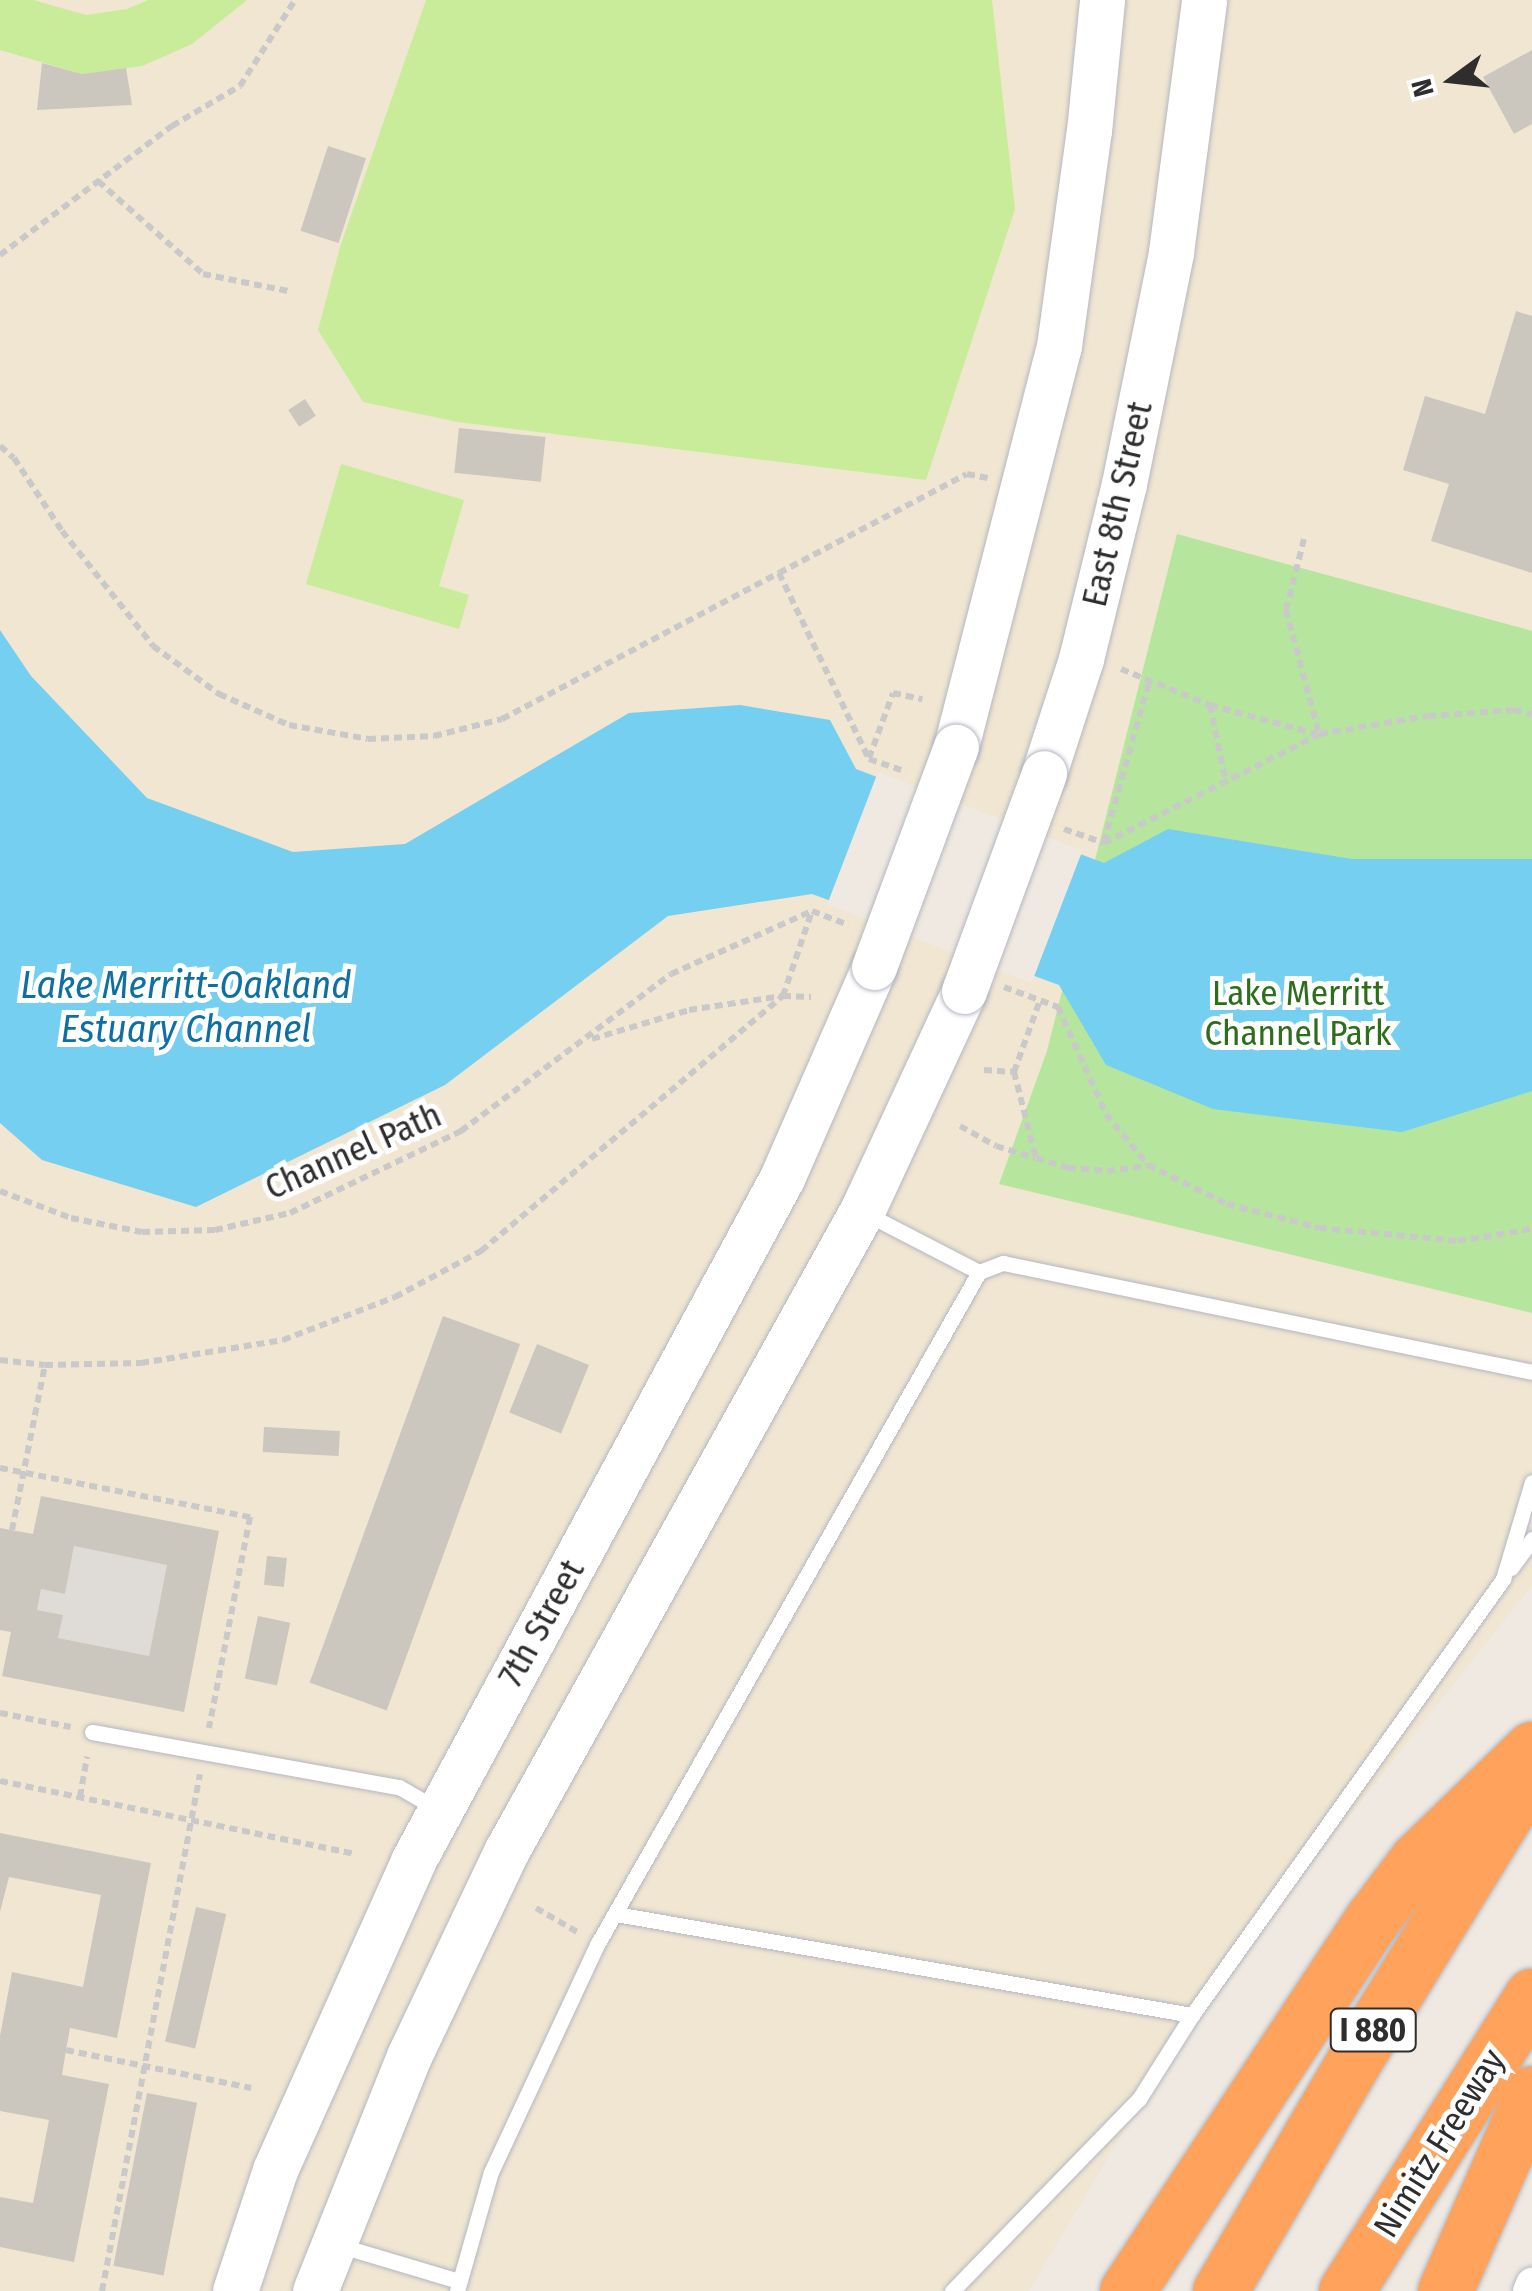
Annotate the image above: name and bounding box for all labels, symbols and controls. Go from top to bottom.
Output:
north arrow [1402,30,1502,130]
text: N [1404,76,1441,100]
street label: East 8th Street [1073,397,1161,611]
water label: Lake Merritt-Oakland Estuary Channel [21,963,351,1052]
park label: Lake Merritt Channel Park [1205,972,1391,1054]
street label: Channel Path [258,1094,448,1208]
street label: 7th Street [489,1552,593,1694]
road number: I 880 [1328,2003,1418,2057]
street label: Nimitz Freeway [1365,2041,1513,2245]

